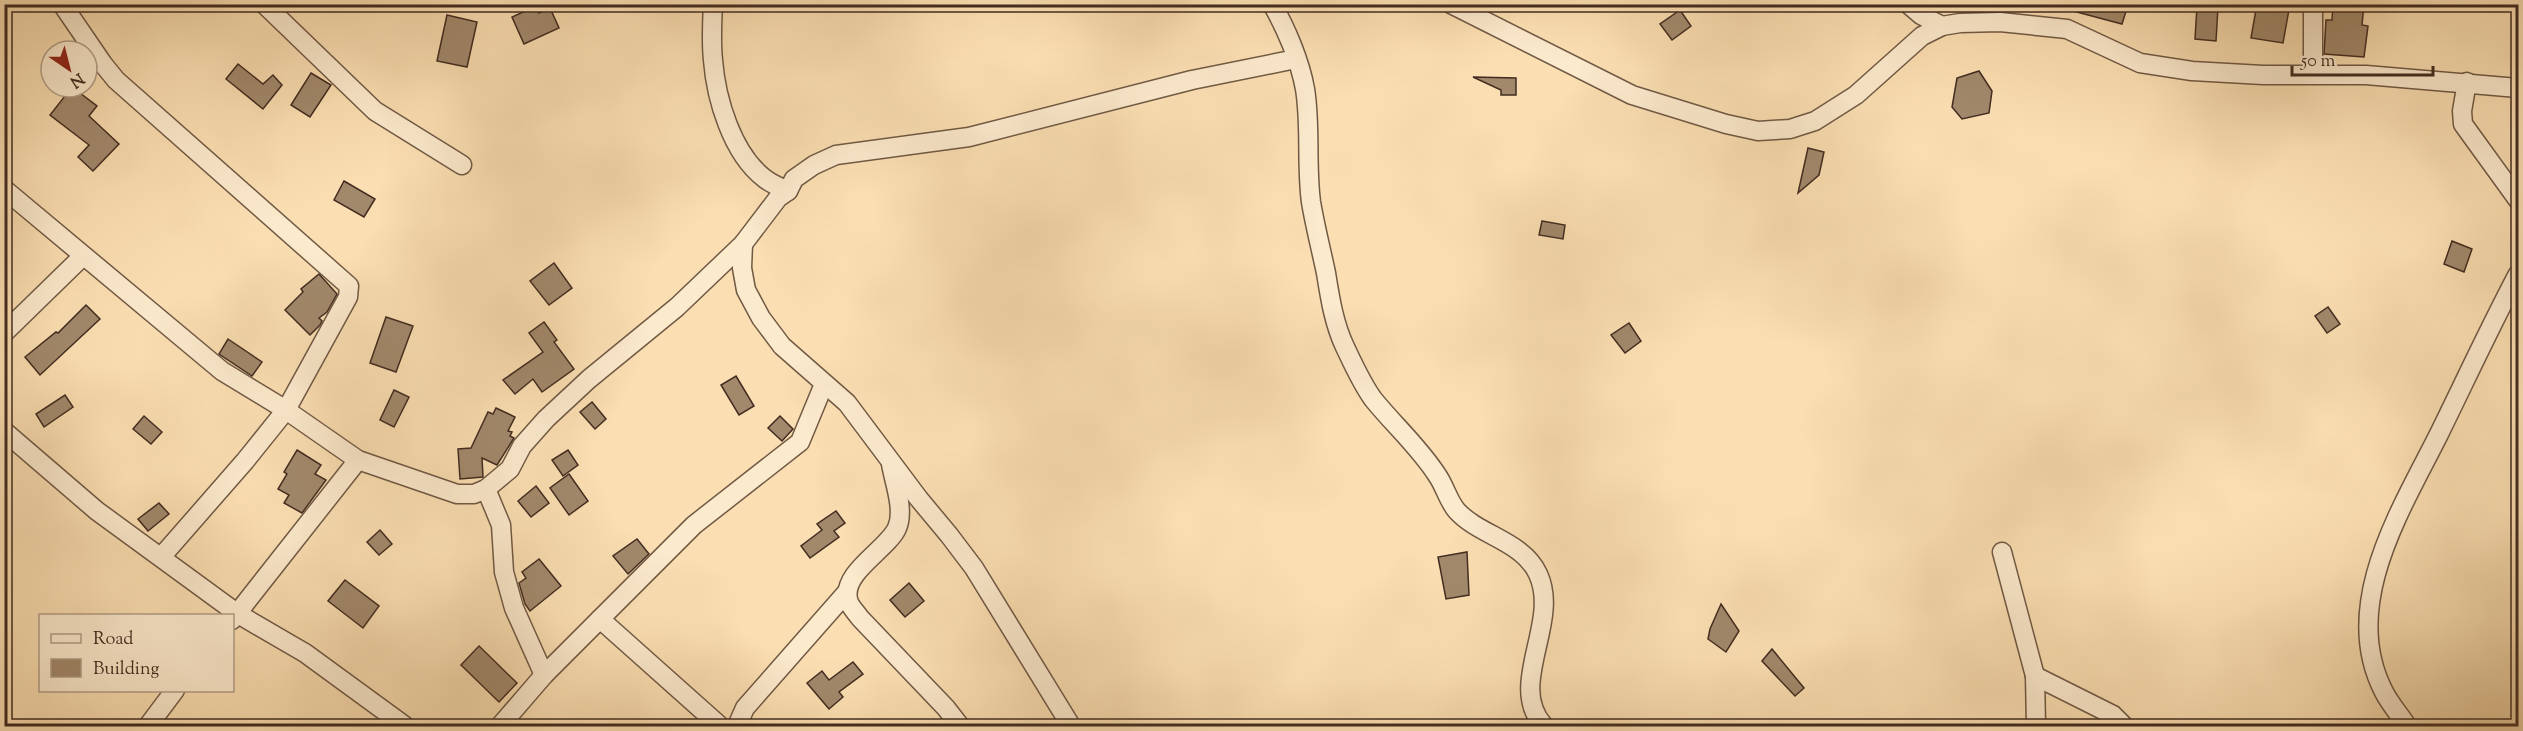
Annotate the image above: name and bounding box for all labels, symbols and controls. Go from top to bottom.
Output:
north arrow [39,39,99,99]
scale bar [2292,39,2433,77]
text: 50 m [2300,49,2336,75]
text: N [64,66,88,92]
legend [39,614,234,692]
text: Road [93,627,133,653]
text: Building [93,657,159,683]

